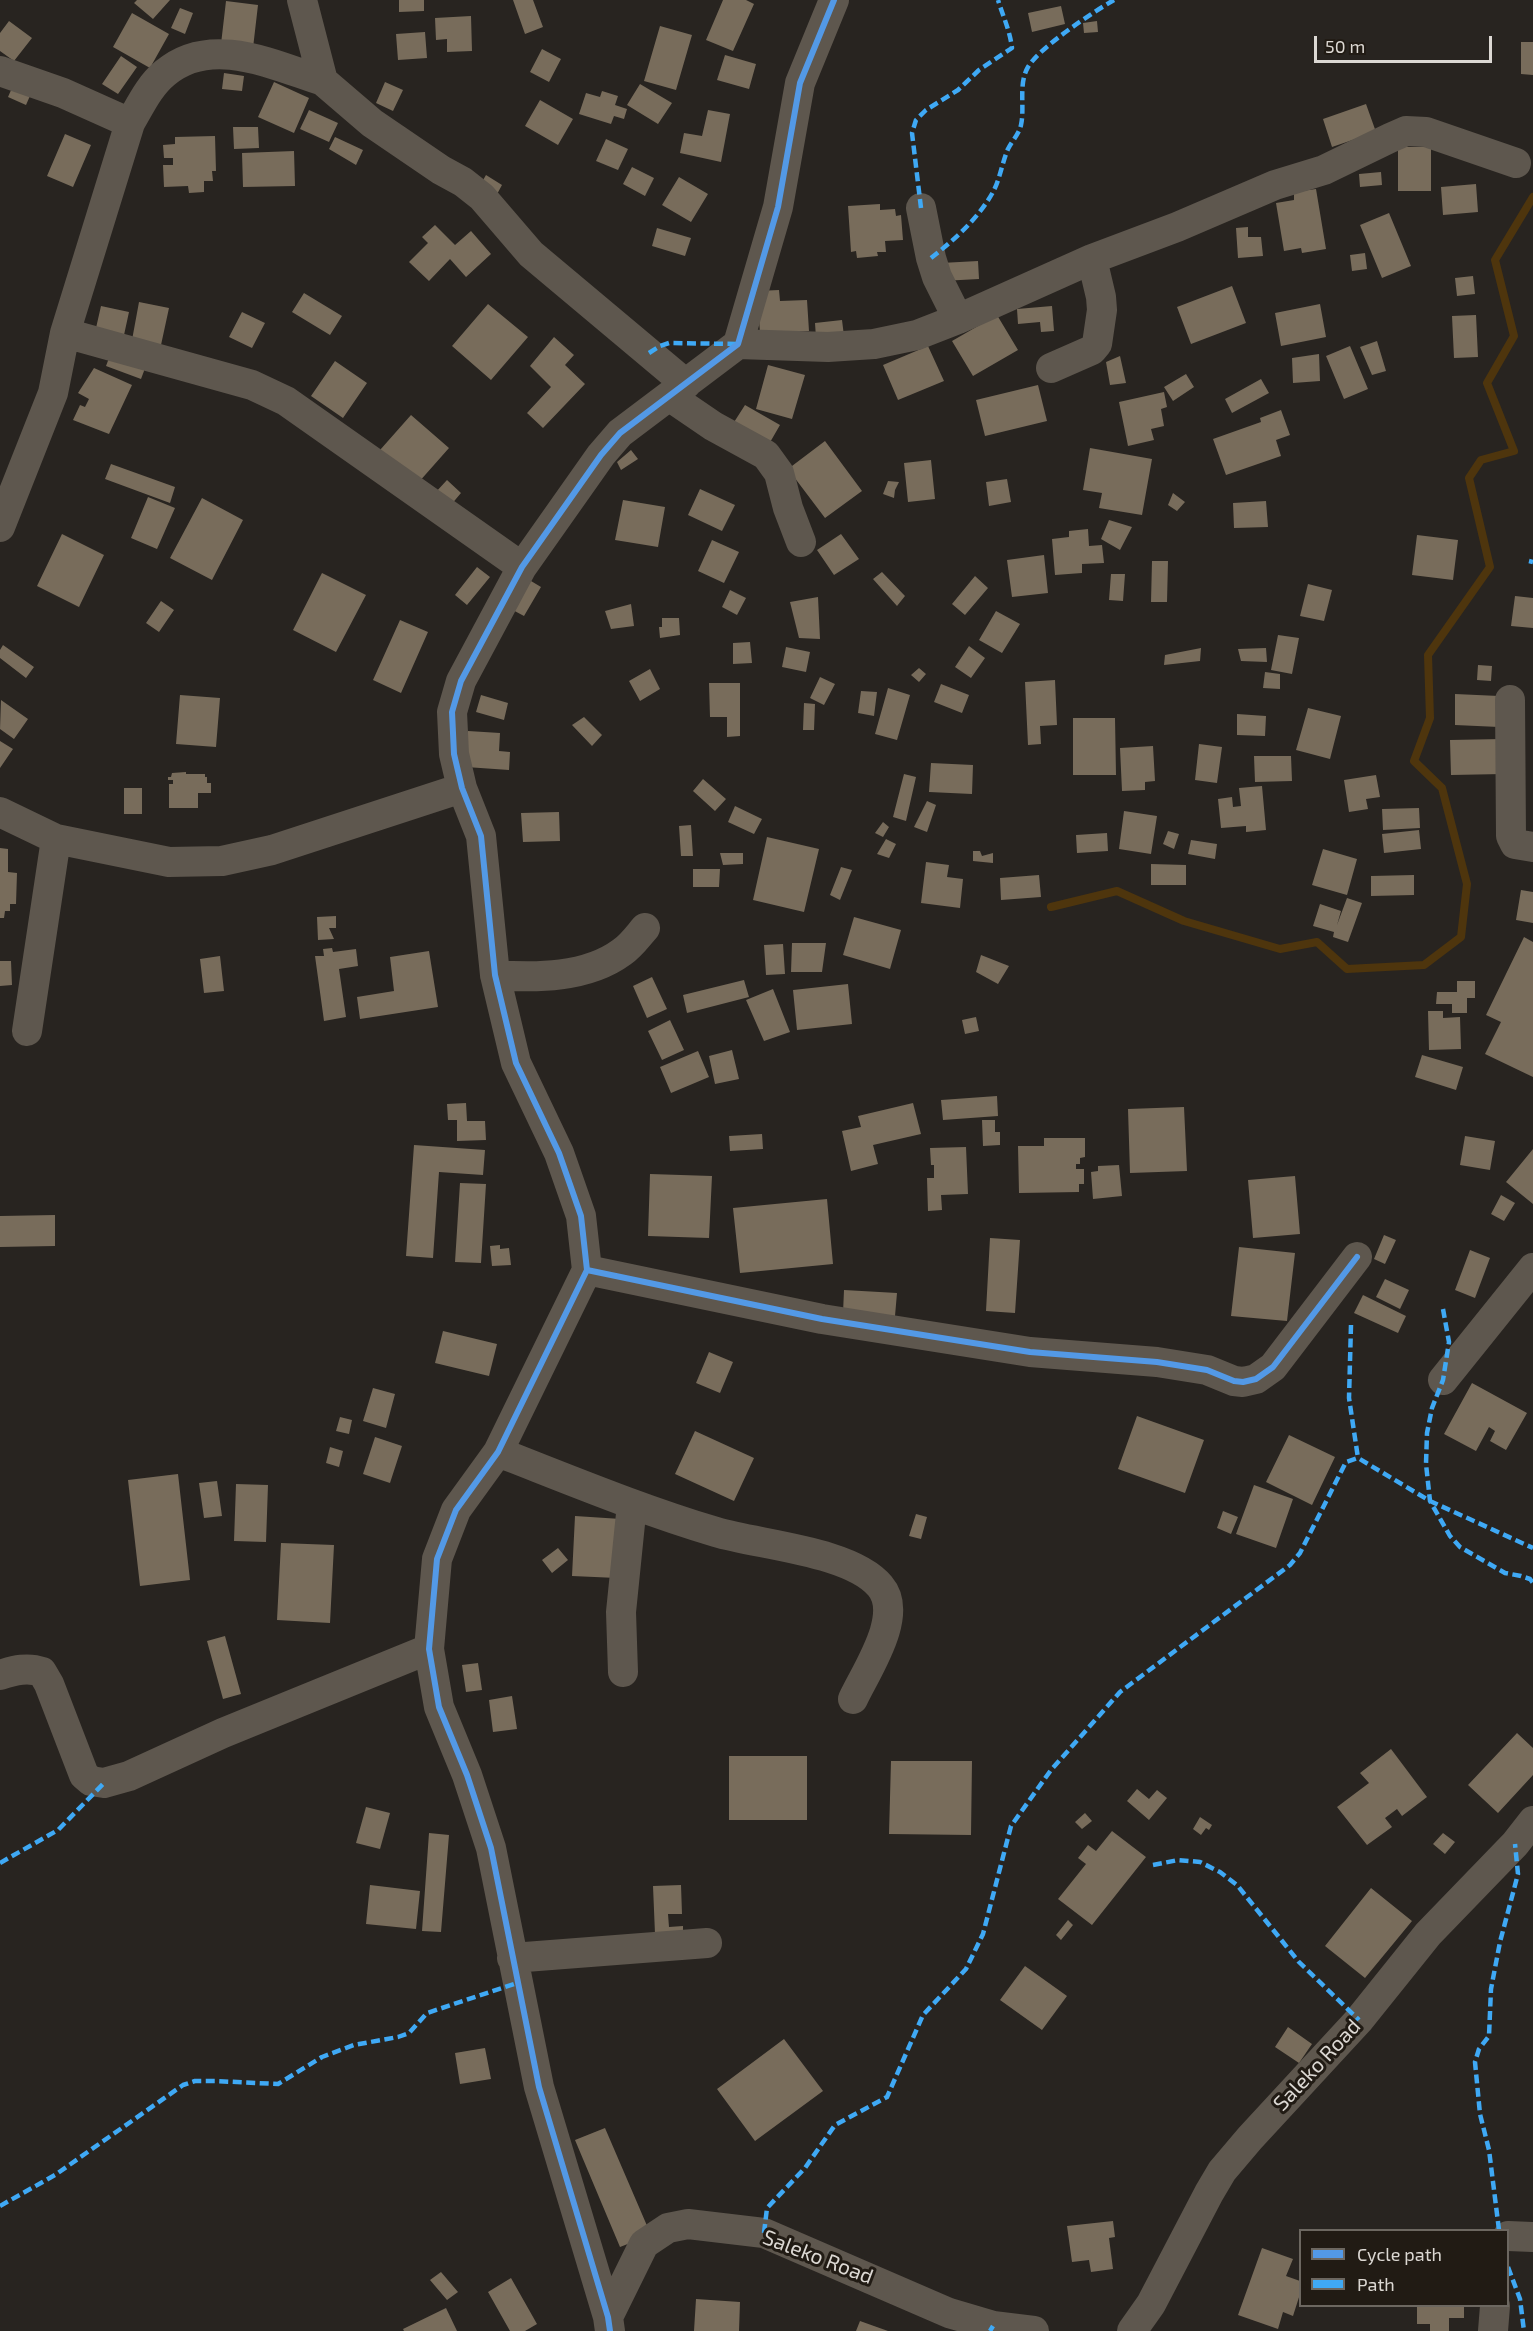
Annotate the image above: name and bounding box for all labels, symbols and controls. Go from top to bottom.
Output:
scale bar [1317,24,1496,62]
text: 50 m [1325,35,1365,57]
street label: Saleko Road [1268,2014,1366,2116]
street label: Saleko Road [759,2224,877,2290]
legend [1299,2229,1509,2307]
text: Cycle path [1357,2243,1442,2265]
text: Path [1357,2273,1395,2295]

